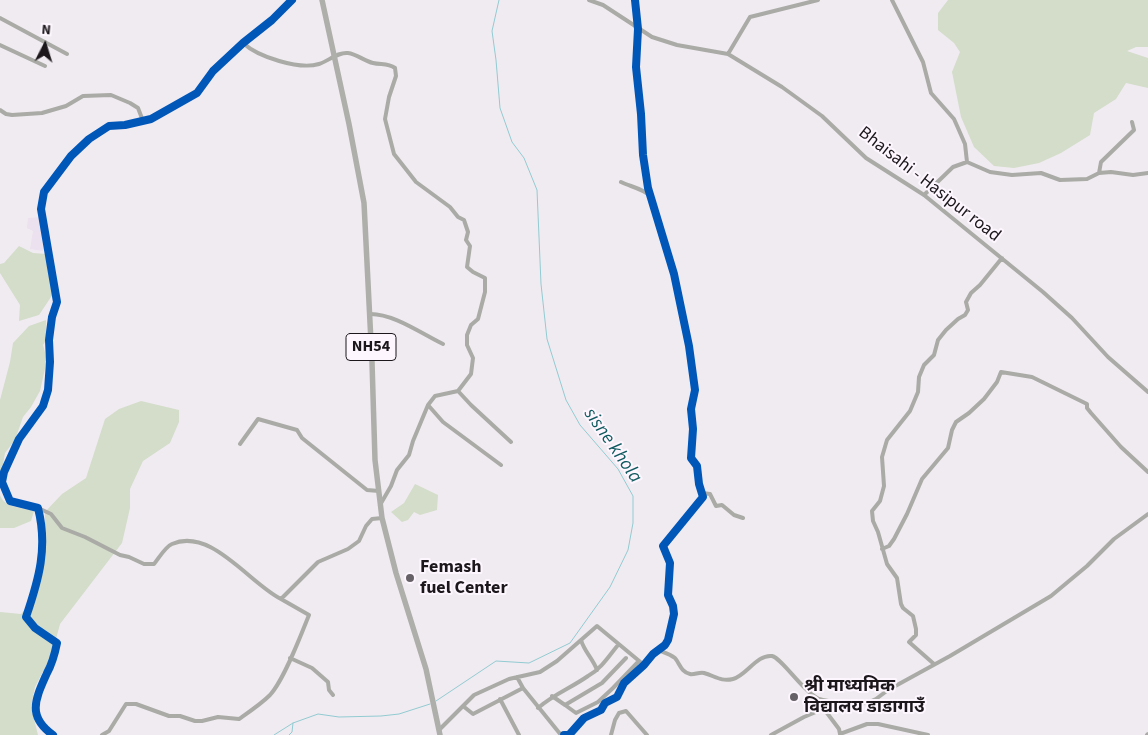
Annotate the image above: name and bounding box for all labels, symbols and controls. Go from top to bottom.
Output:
north arrow [20,20,70,70]
text: N [41,20,52,40]
street label: Bhaisahi - Hasipur road [854,123,1004,247]
road number: NH54 [346,334,396,361]
water label: sisne khola [578,404,646,488]
place label: Femash fuel Center [420,557,508,600]
marker: Femash fuel Center [404,572,416,584]
place label: श्री माध्यमिक विद्यालय डाडागाउँ [804,676,925,719]
marker: श्री माध्यमिक विद्यालय डाडागाउँ [788,691,800,703]

